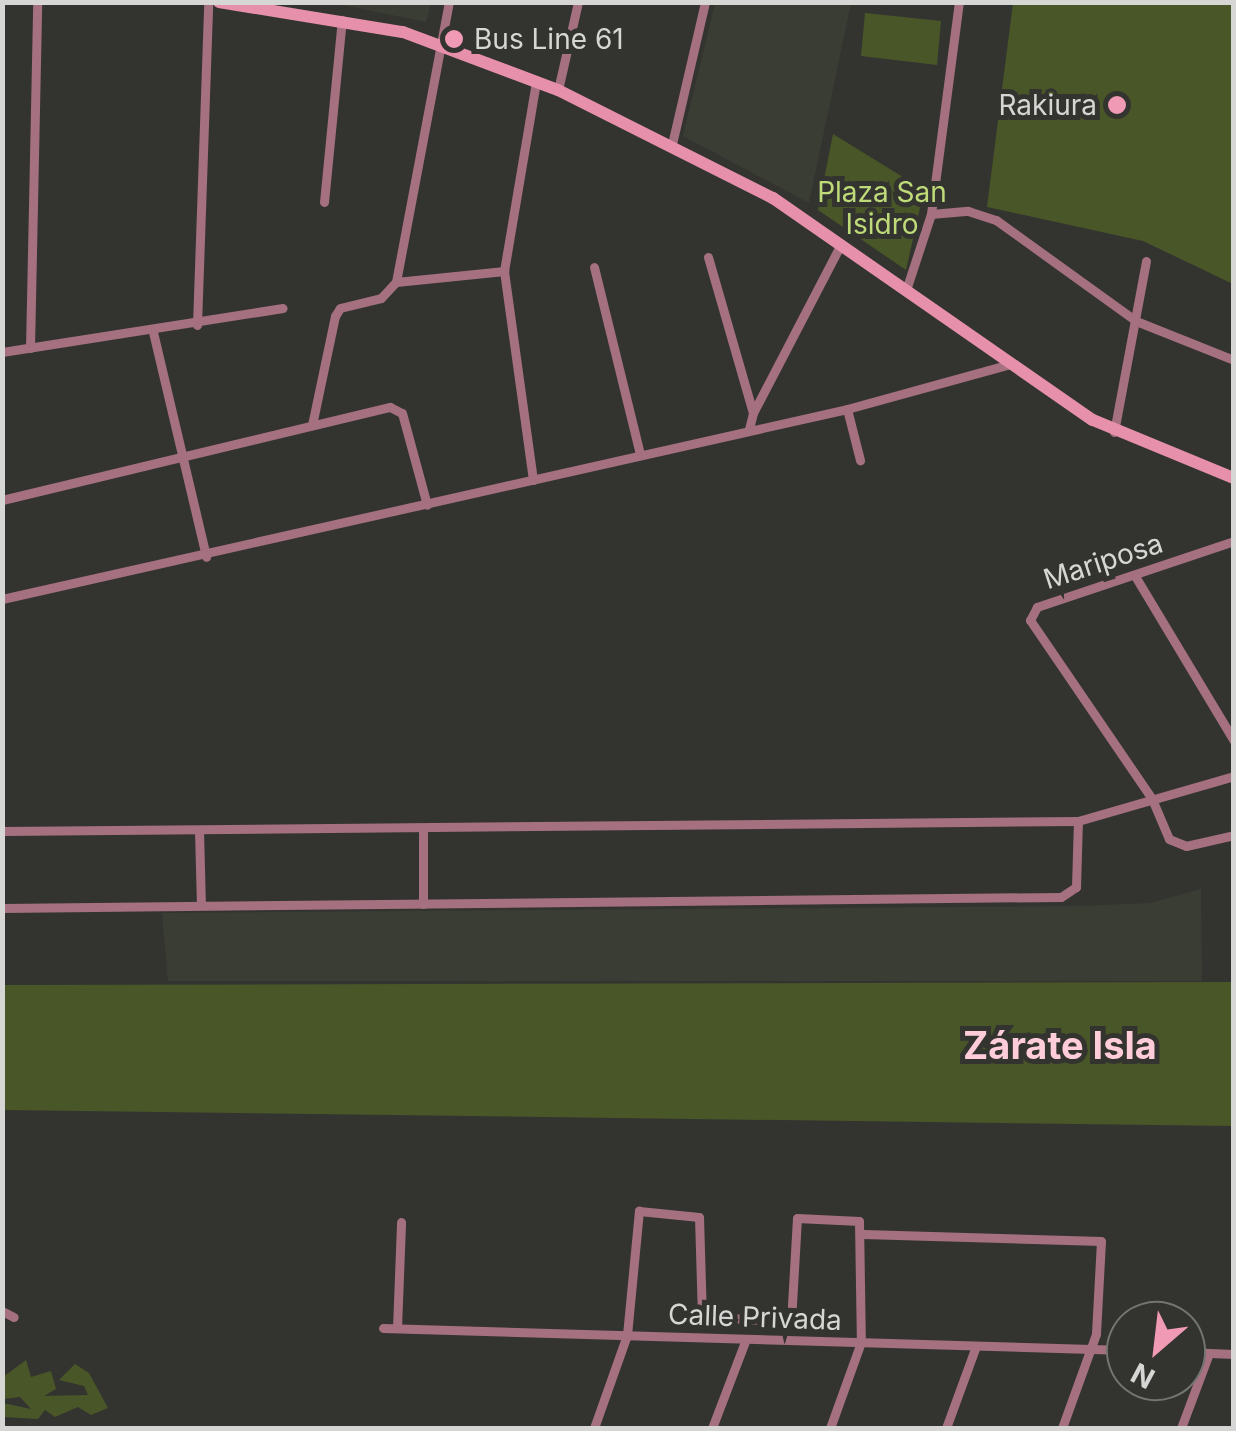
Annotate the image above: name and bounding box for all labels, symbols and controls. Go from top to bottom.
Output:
place label: Bus Line 61 [474,22,624,56]
marker: Bus Line 61 [443,28,465,50]
place label: Rakiura [998,88,1097,122]
marker: Rakiura [1106,94,1128,116]
park label: Plaza San Isidro [817,175,947,241]
street label: Mariposa [1039,526,1167,596]
district label: Zárate Isla [963,1023,1157,1069]
street label: Calle Privada [668,1297,842,1337]
north arrow [1106,1301,1206,1401]
text: N [1125,1356,1160,1396]

